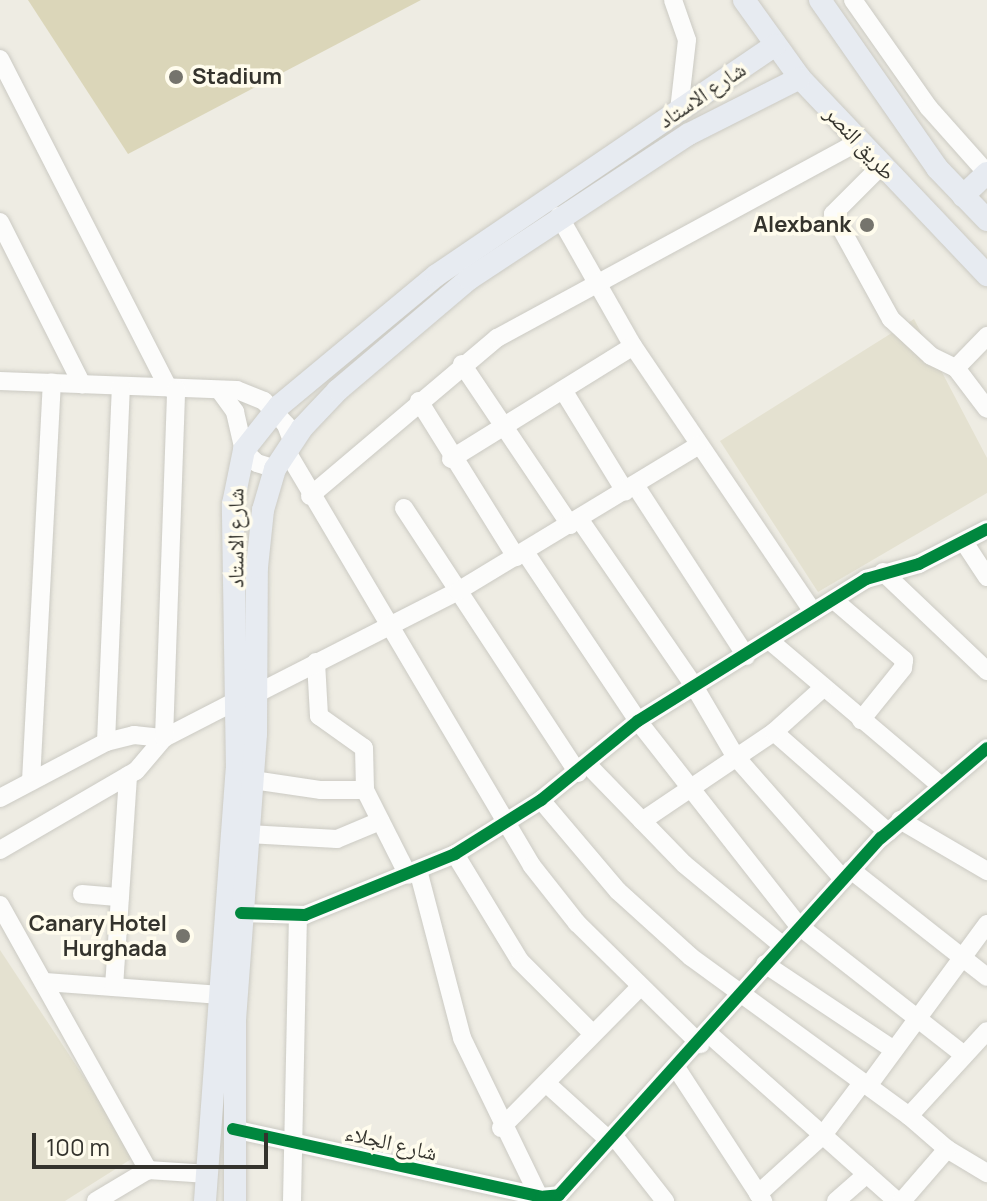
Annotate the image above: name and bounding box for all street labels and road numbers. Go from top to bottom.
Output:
street label: شارع الاستاد [653,56,751,134]
street label: طريق النصر [819,100,901,186]
street label: شارع الاستاد [223,488,249,588]
street label: شارع الجلاء [342,1120,440,1166]

